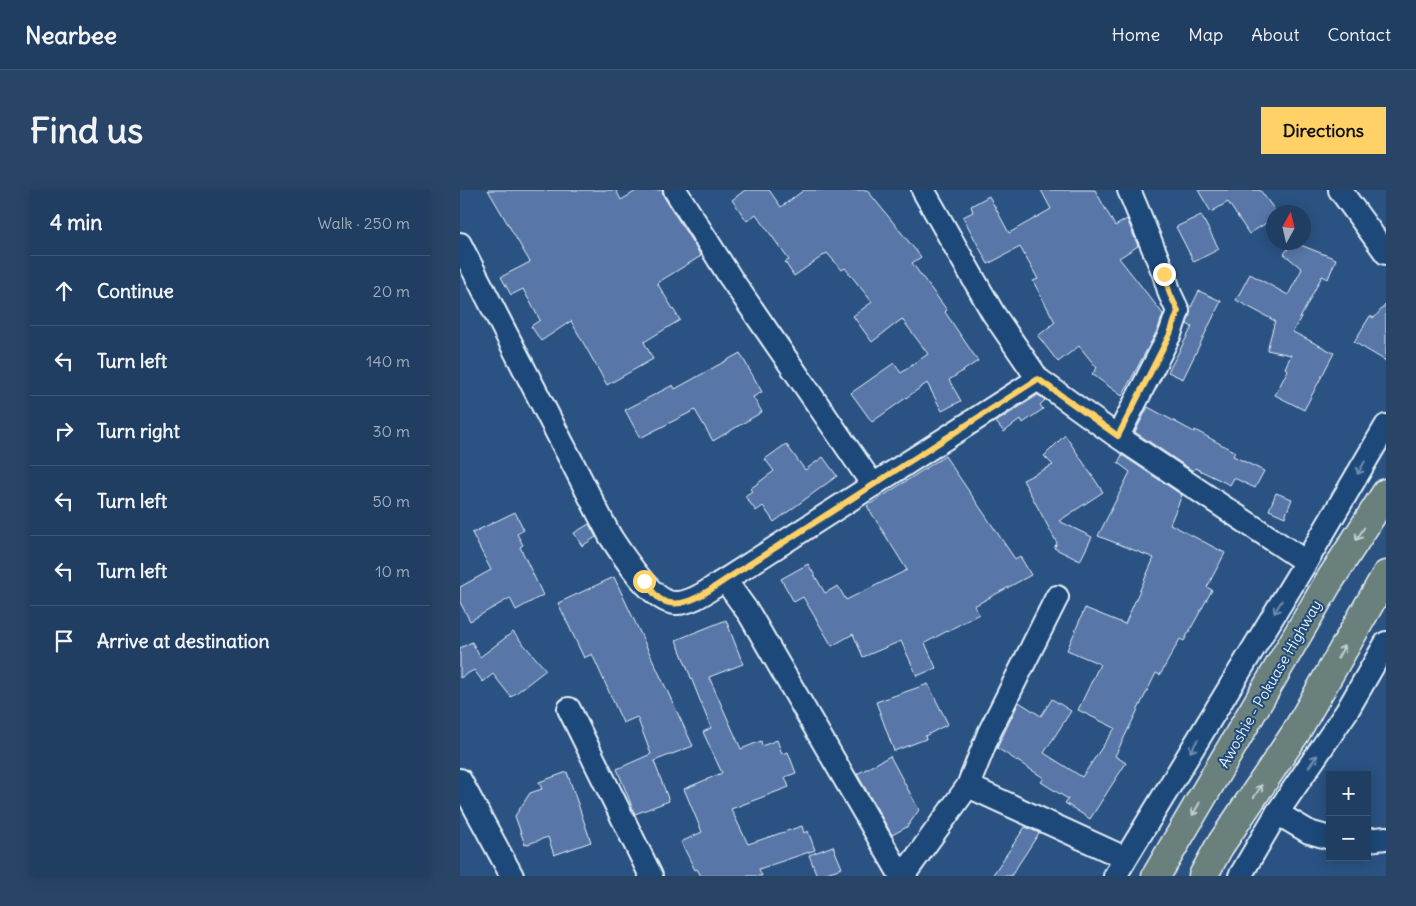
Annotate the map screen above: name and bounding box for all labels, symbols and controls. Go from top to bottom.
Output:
text: Nearbee [25,20,117,50]
text: Home [1112,23,1160,46]
text: Map [1188,23,1223,46]
text: About [1251,23,1299,46]
text: Contact [1327,23,1391,46]
button: Directions [1261,107,1386,154]
text: Find us [30,108,143,152]
north arrow [1266,205,1311,250]
text: 4 min [50,209,102,236]
text: Walk · 250 m [318,213,410,233]
route end [1153,263,1176,286]
icon: ahead [50,277,78,305]
text: Continue [97,279,174,303]
text: 20 m [373,281,410,301]
icon: left [50,347,78,375]
text: Turn left [97,349,167,373]
text: 140 m [366,351,410,371]
icon: right [50,417,78,445]
text: Turn right [97,419,180,443]
text: 30 m [373,421,410,441]
one-way arrow [1356,460,1366,474]
icon: left [50,487,78,515]
text: Turn left [97,489,167,513]
text: 50 m [372,491,410,511]
one-way arrow [1354,527,1365,541]
icon: left [50,557,78,585]
text: Turn left [97,559,167,583]
text: 10 m [375,561,410,581]
route start [633,570,656,593]
street label: Awoshie - Pokuase Highway [1214,596,1325,771]
one-way arrow [1273,600,1283,614]
icon: arrive [50,627,78,655]
text: Arrive at destination [97,629,270,653]
one-way arrow [1336,644,1346,659]
one-way arrow [1188,739,1198,753]
one-way arrow [1308,754,1318,768]
map controls [1326,771,1371,861]
button: + [1326,771,1371,816]
one-way arrow [1252,784,1263,798]
one-way arrow [1191,802,1201,816]
button: − [1326,816,1371,861]

